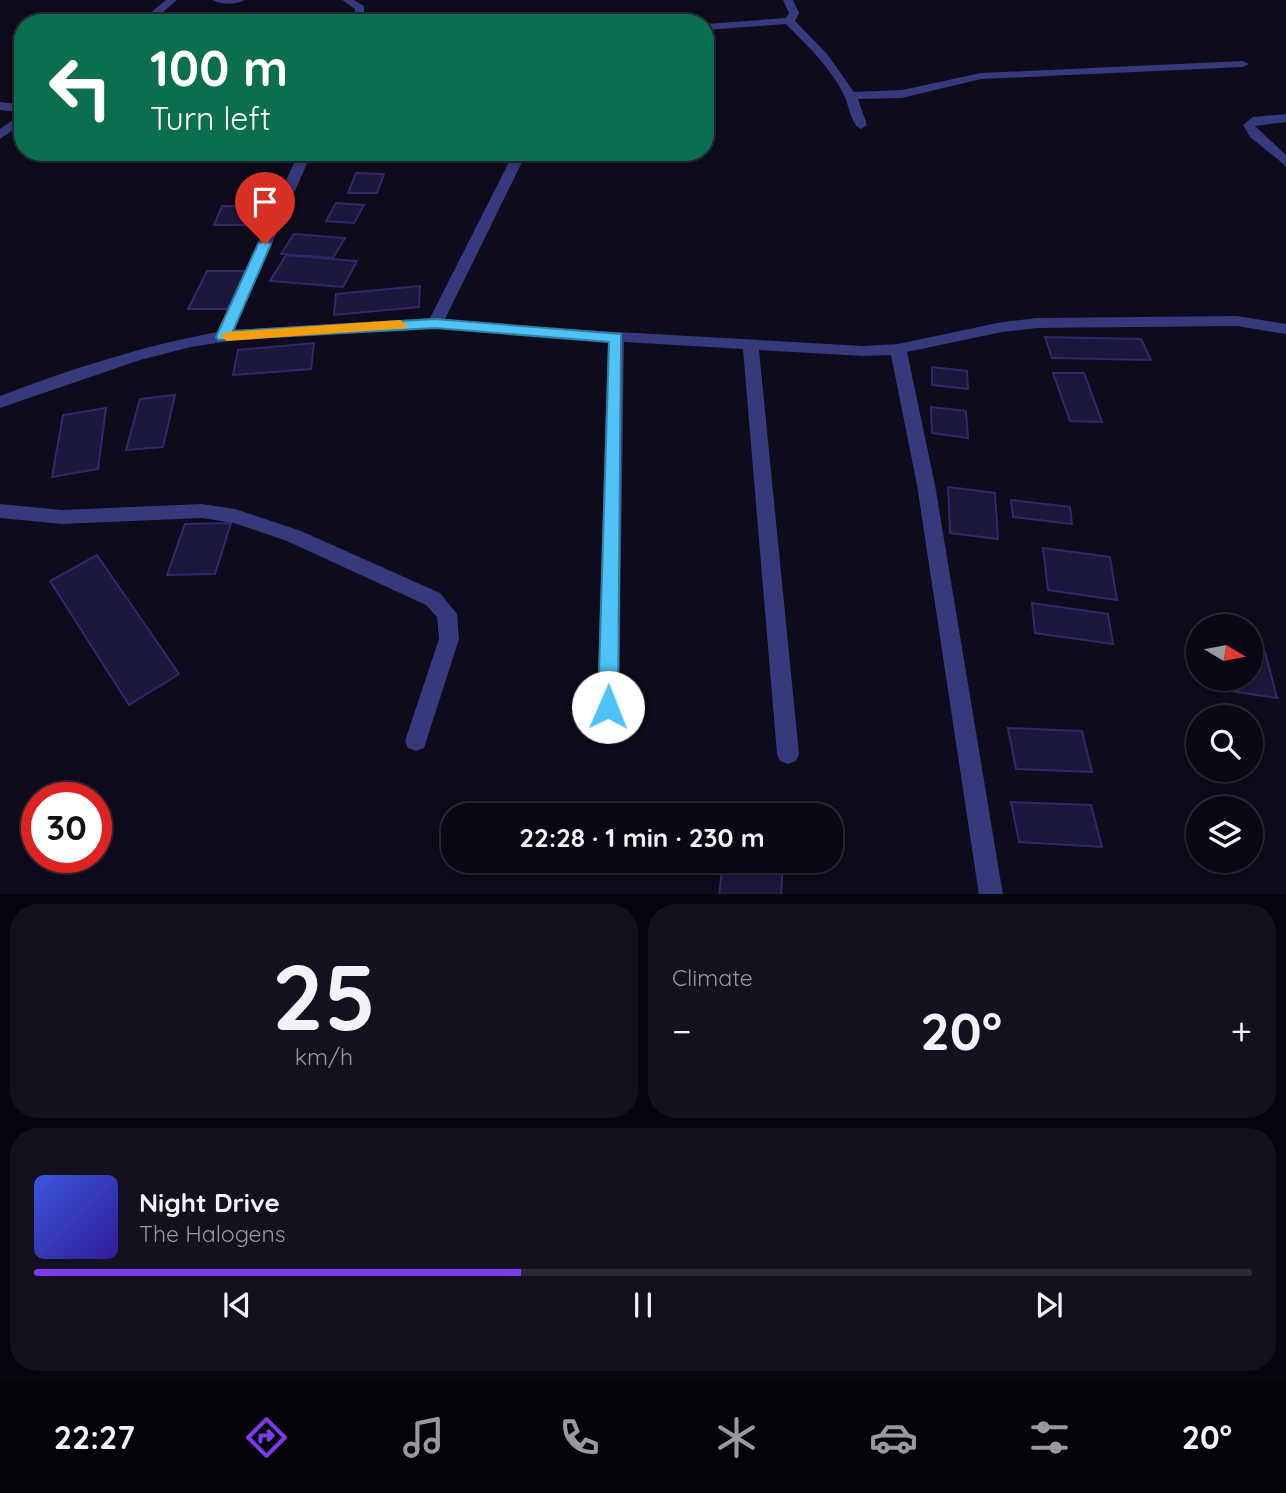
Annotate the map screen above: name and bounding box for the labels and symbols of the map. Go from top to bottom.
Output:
pin [235,172,295,244]
north arrow [1186,614,1264,691]
position arrow [571,670,645,744]
speed limit sign: 30 [21,782,112,873]

